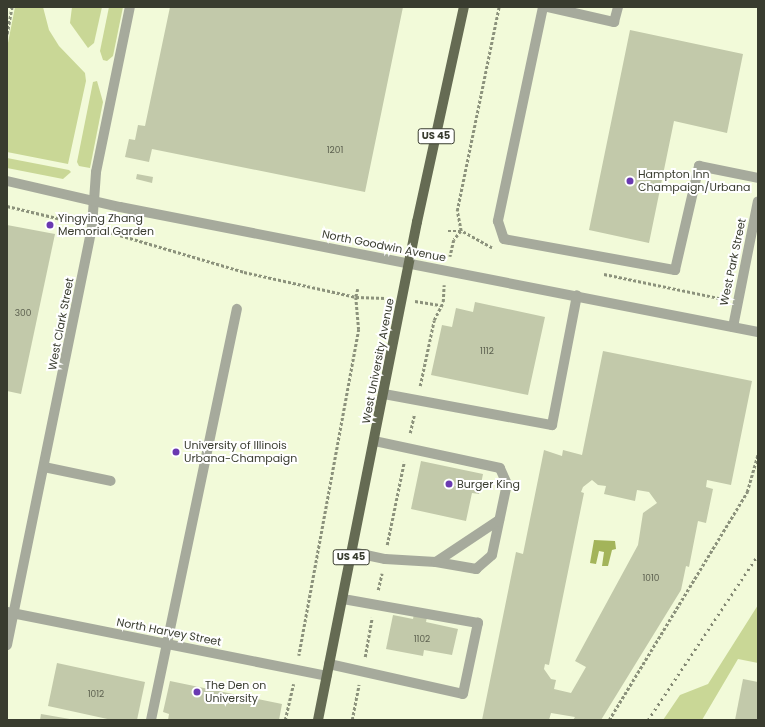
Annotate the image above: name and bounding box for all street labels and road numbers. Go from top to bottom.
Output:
road number: US 45 [417,128,455,144]
street label: West Park Street [717,217,749,307]
street label: North Goodwin Avenue [321,228,447,264]
street label: West Clark Street [46,277,76,371]
street label: West University Avenue [359,297,397,425]
road number: US 45 [332,549,370,565]
street label: North Harvey Street [116,615,222,649]

